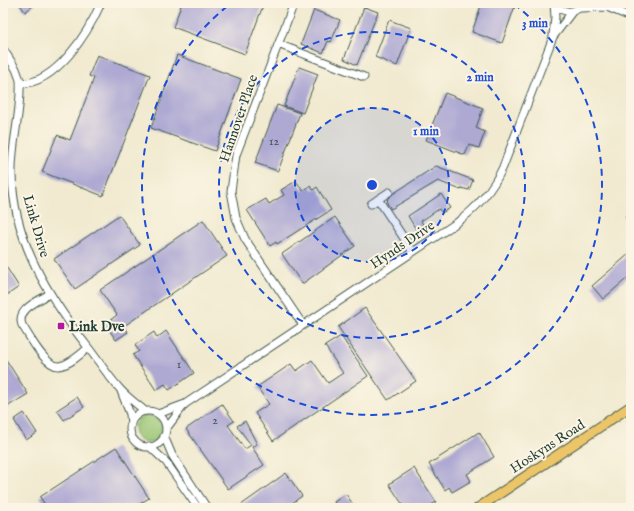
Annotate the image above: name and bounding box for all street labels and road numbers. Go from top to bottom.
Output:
street label: Hannover Place [216,72,263,165]
street label: Link Drive [19,193,54,260]
street label: Hynds Drive [367,216,439,273]
street label: Hoskyns Road [507,416,589,478]

